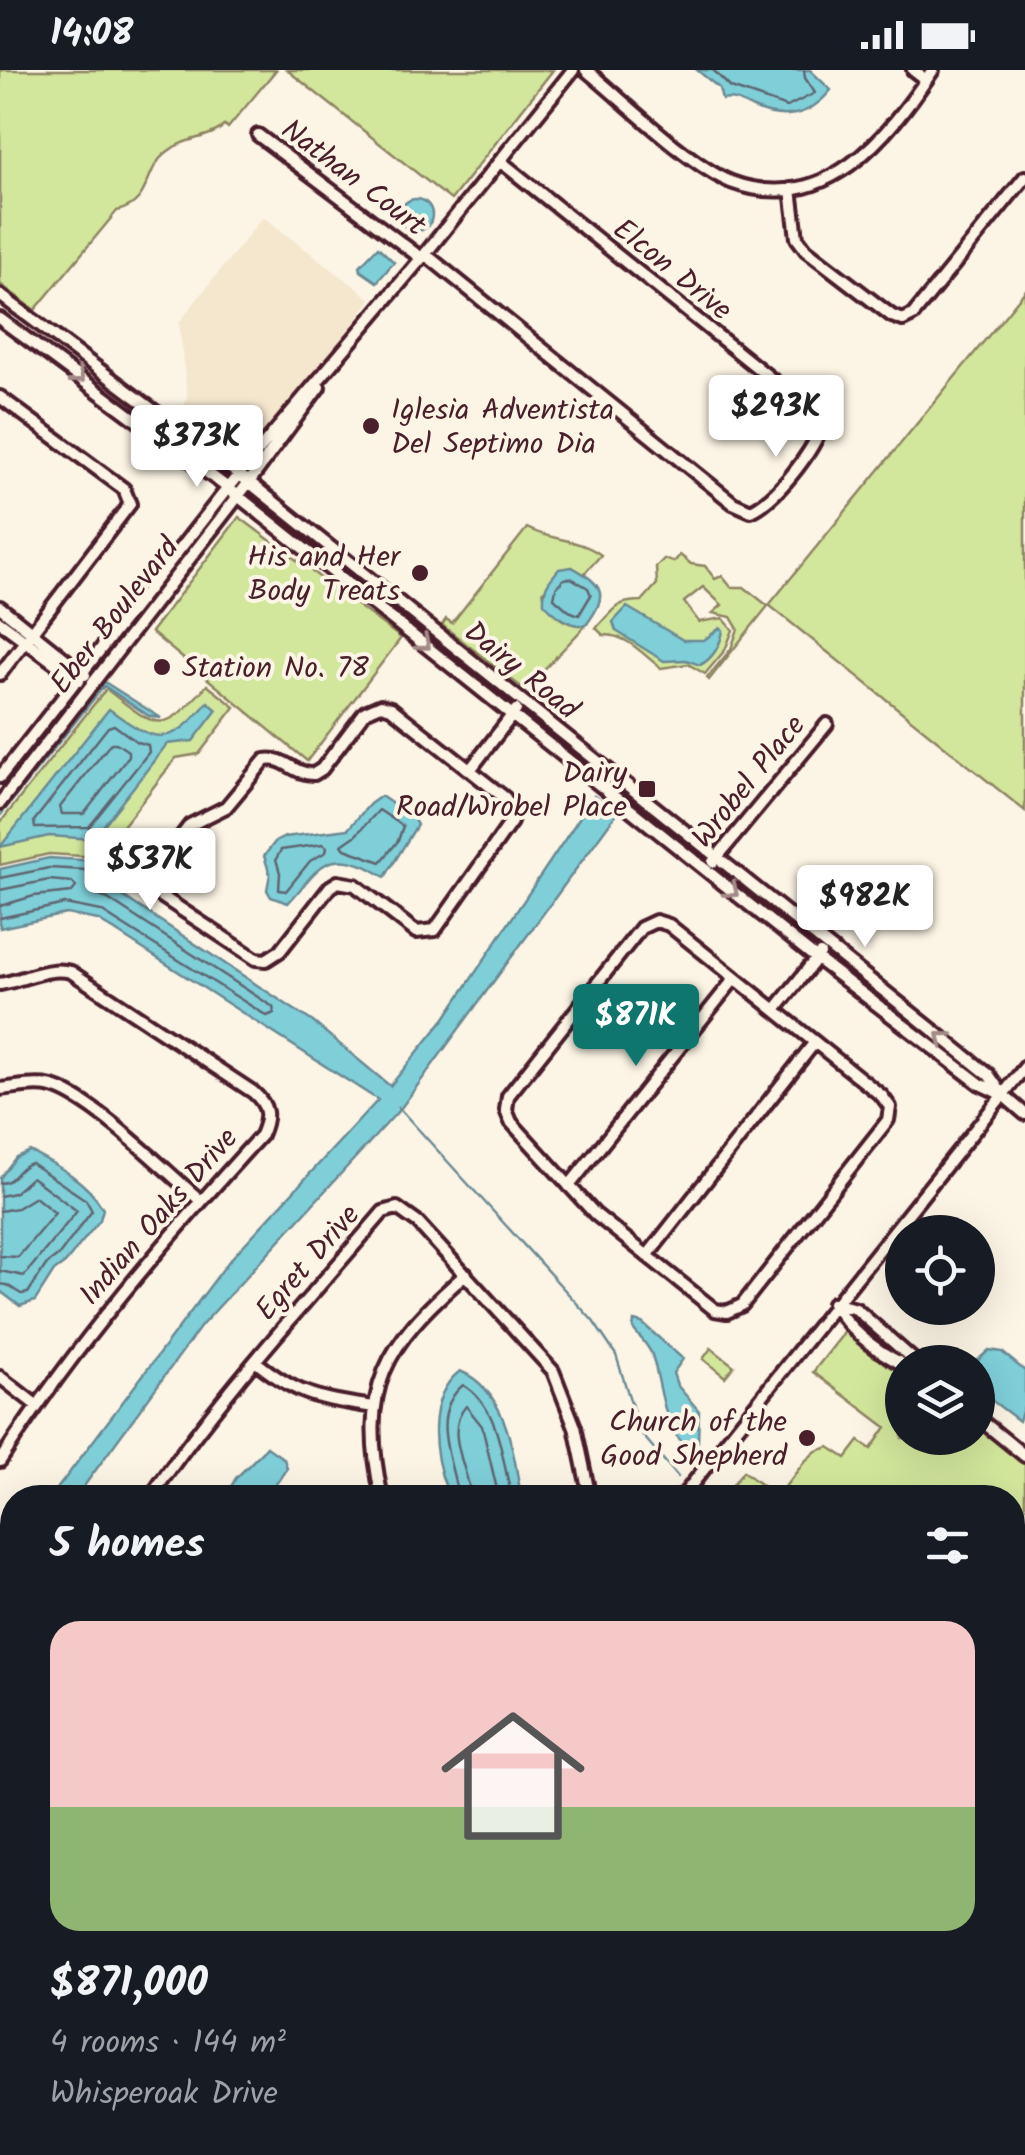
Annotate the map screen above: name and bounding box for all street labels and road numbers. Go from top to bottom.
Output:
street label: Nathan Court [270,108,436,250]
street label: Elcon Drive [601,207,742,334]
street label: Eber Boulevard [39,526,193,705]
street label: Dairy Road [453,610,590,734]
street label: Wrobel Place [681,705,819,860]
street label: Indian Oaks Drive [68,1117,251,1317]
street label: Egret Drive [244,1194,373,1332]

